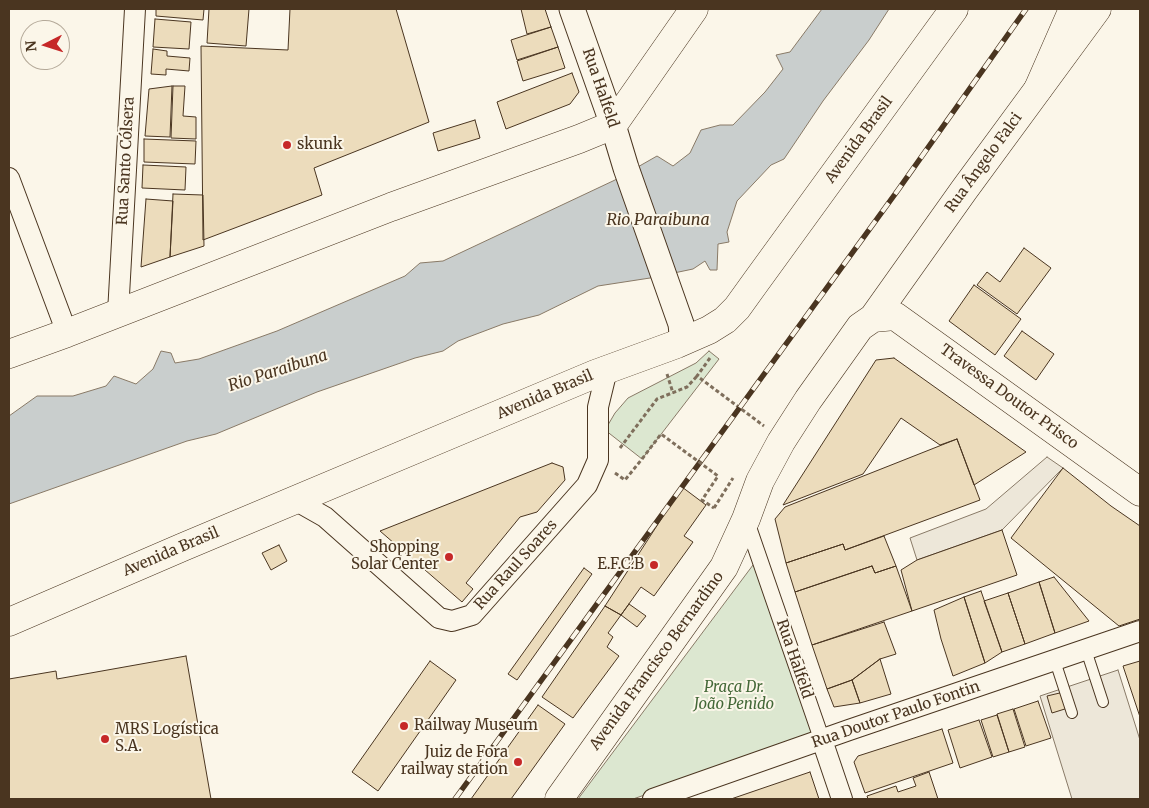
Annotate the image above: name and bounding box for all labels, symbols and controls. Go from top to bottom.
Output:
north arrow [20,20,70,70]
text: N [22,40,41,53]
street label: Rua Halfeld [578,46,622,130]
street label: Avenida Brasil [822,93,896,187]
street label: Rua Santo Cólsera [114,96,138,226]
street label: Rua Ângelo Falci [942,110,1026,216]
place label: skunk [297,136,342,154]
marker: skunk [281,139,293,151]
water label: Rio Paraibuna [606,210,710,230]
street label: Travessa Doutor Prisco [936,341,1082,453]
water label: Rio Paraibuna [226,346,330,396]
street label: Avenida Brasil [494,367,596,423]
street label: Rua Raul Soares [471,516,561,614]
street label: Avenida Brasil [120,524,222,580]
place label: Shopping Solar Center [351,539,439,574]
marker: Shopping Solar Center [443,551,455,563]
place label: E.F.C.B [597,556,644,574]
marker: E.F.C.B [648,559,660,571]
street label: Avenida Francisco Bernardino [586,568,728,754]
street label: Rua Halfeld [772,617,816,701]
street label: Rua Doutor Paulo Fontin [810,678,982,752]
park label: Praça Dr. João Penido [694,679,774,714]
place label: Railway Museum [414,717,538,735]
marker: Railway Museum [398,720,410,732]
place label: MRS Logística S.A. [115,721,219,756]
marker: MRS Logística S.A. [99,733,111,745]
place label: Juiz de Fora railway station [401,744,508,779]
marker: Juiz de Fora railway station [512,756,524,768]

